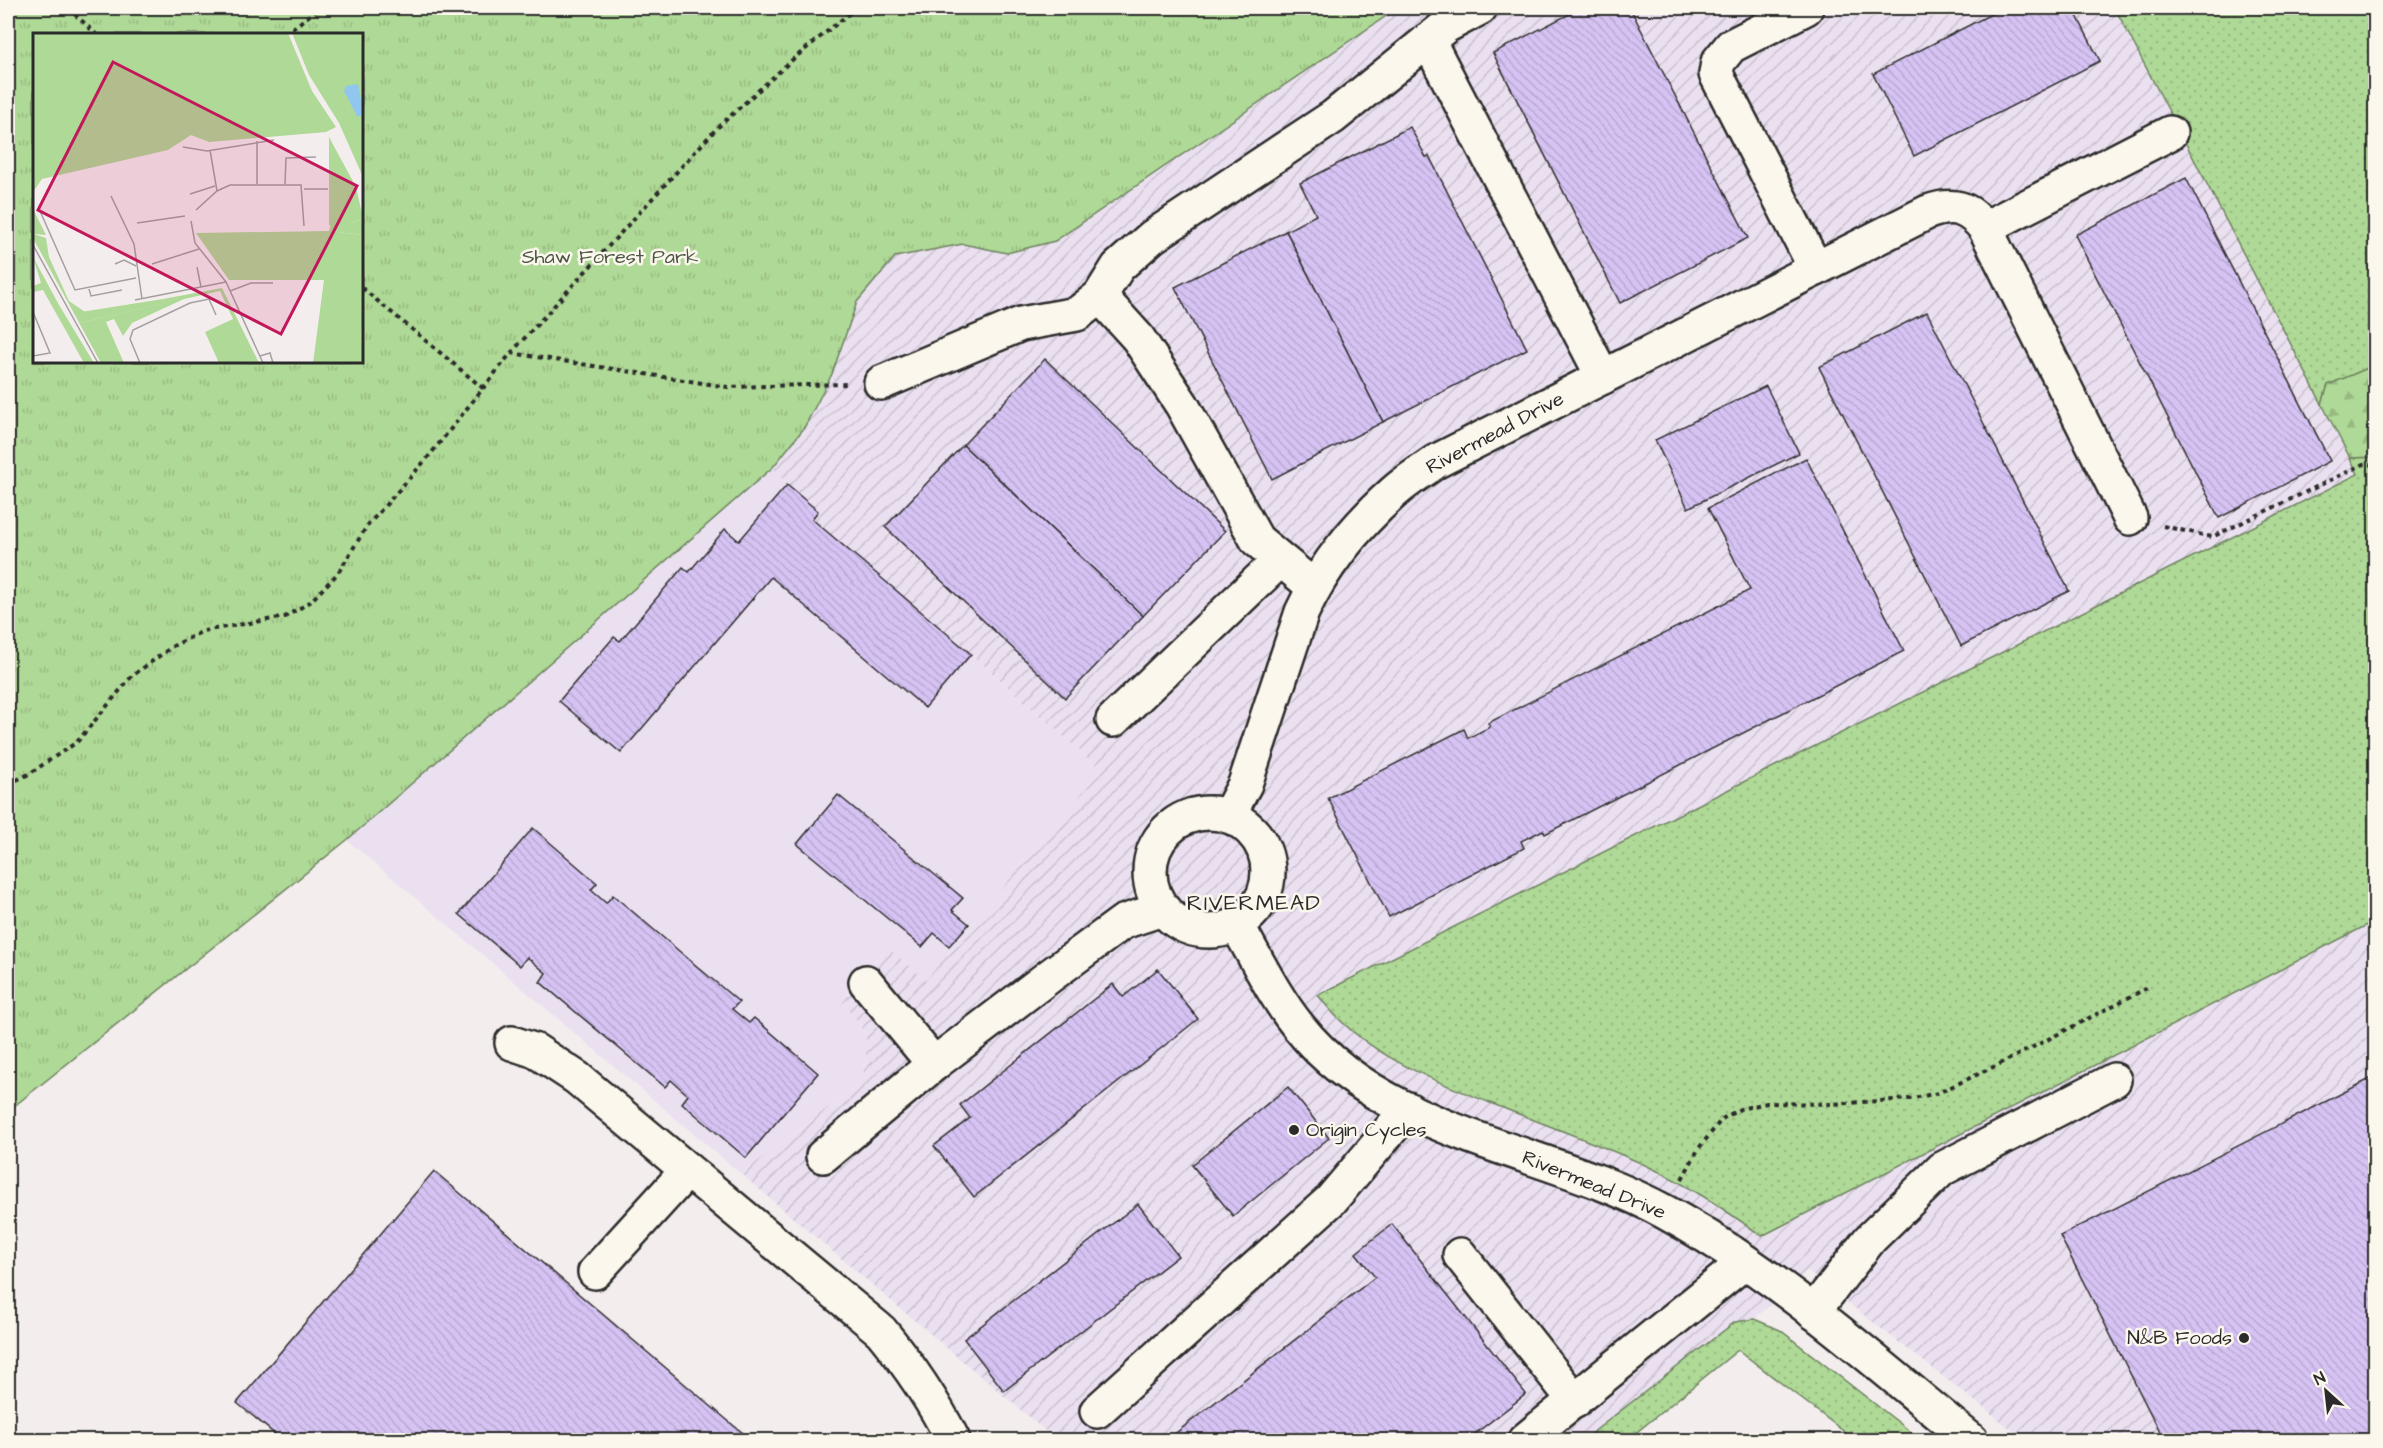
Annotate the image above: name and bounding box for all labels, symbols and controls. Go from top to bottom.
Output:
inset map [33,33,363,363]
park label: Shaw Forest Park [522,243,698,271]
street label: Rivermead Drive [1421,385,1569,481]
district label: RIVERMEAD [1187,888,1321,919]
place label: Origin Cycles [1306,1116,1427,1145]
marker: Origin Cycles [1287,1123,1301,1137]
street label: Rivermead Drive [1518,1143,1670,1227]
place label: N&B Foods [2127,1324,2232,1352]
marker: N&B Foods [2237,1331,2251,1345]
north arrow [2296,1361,2356,1421]
text: N [2310,1366,2329,1391]

